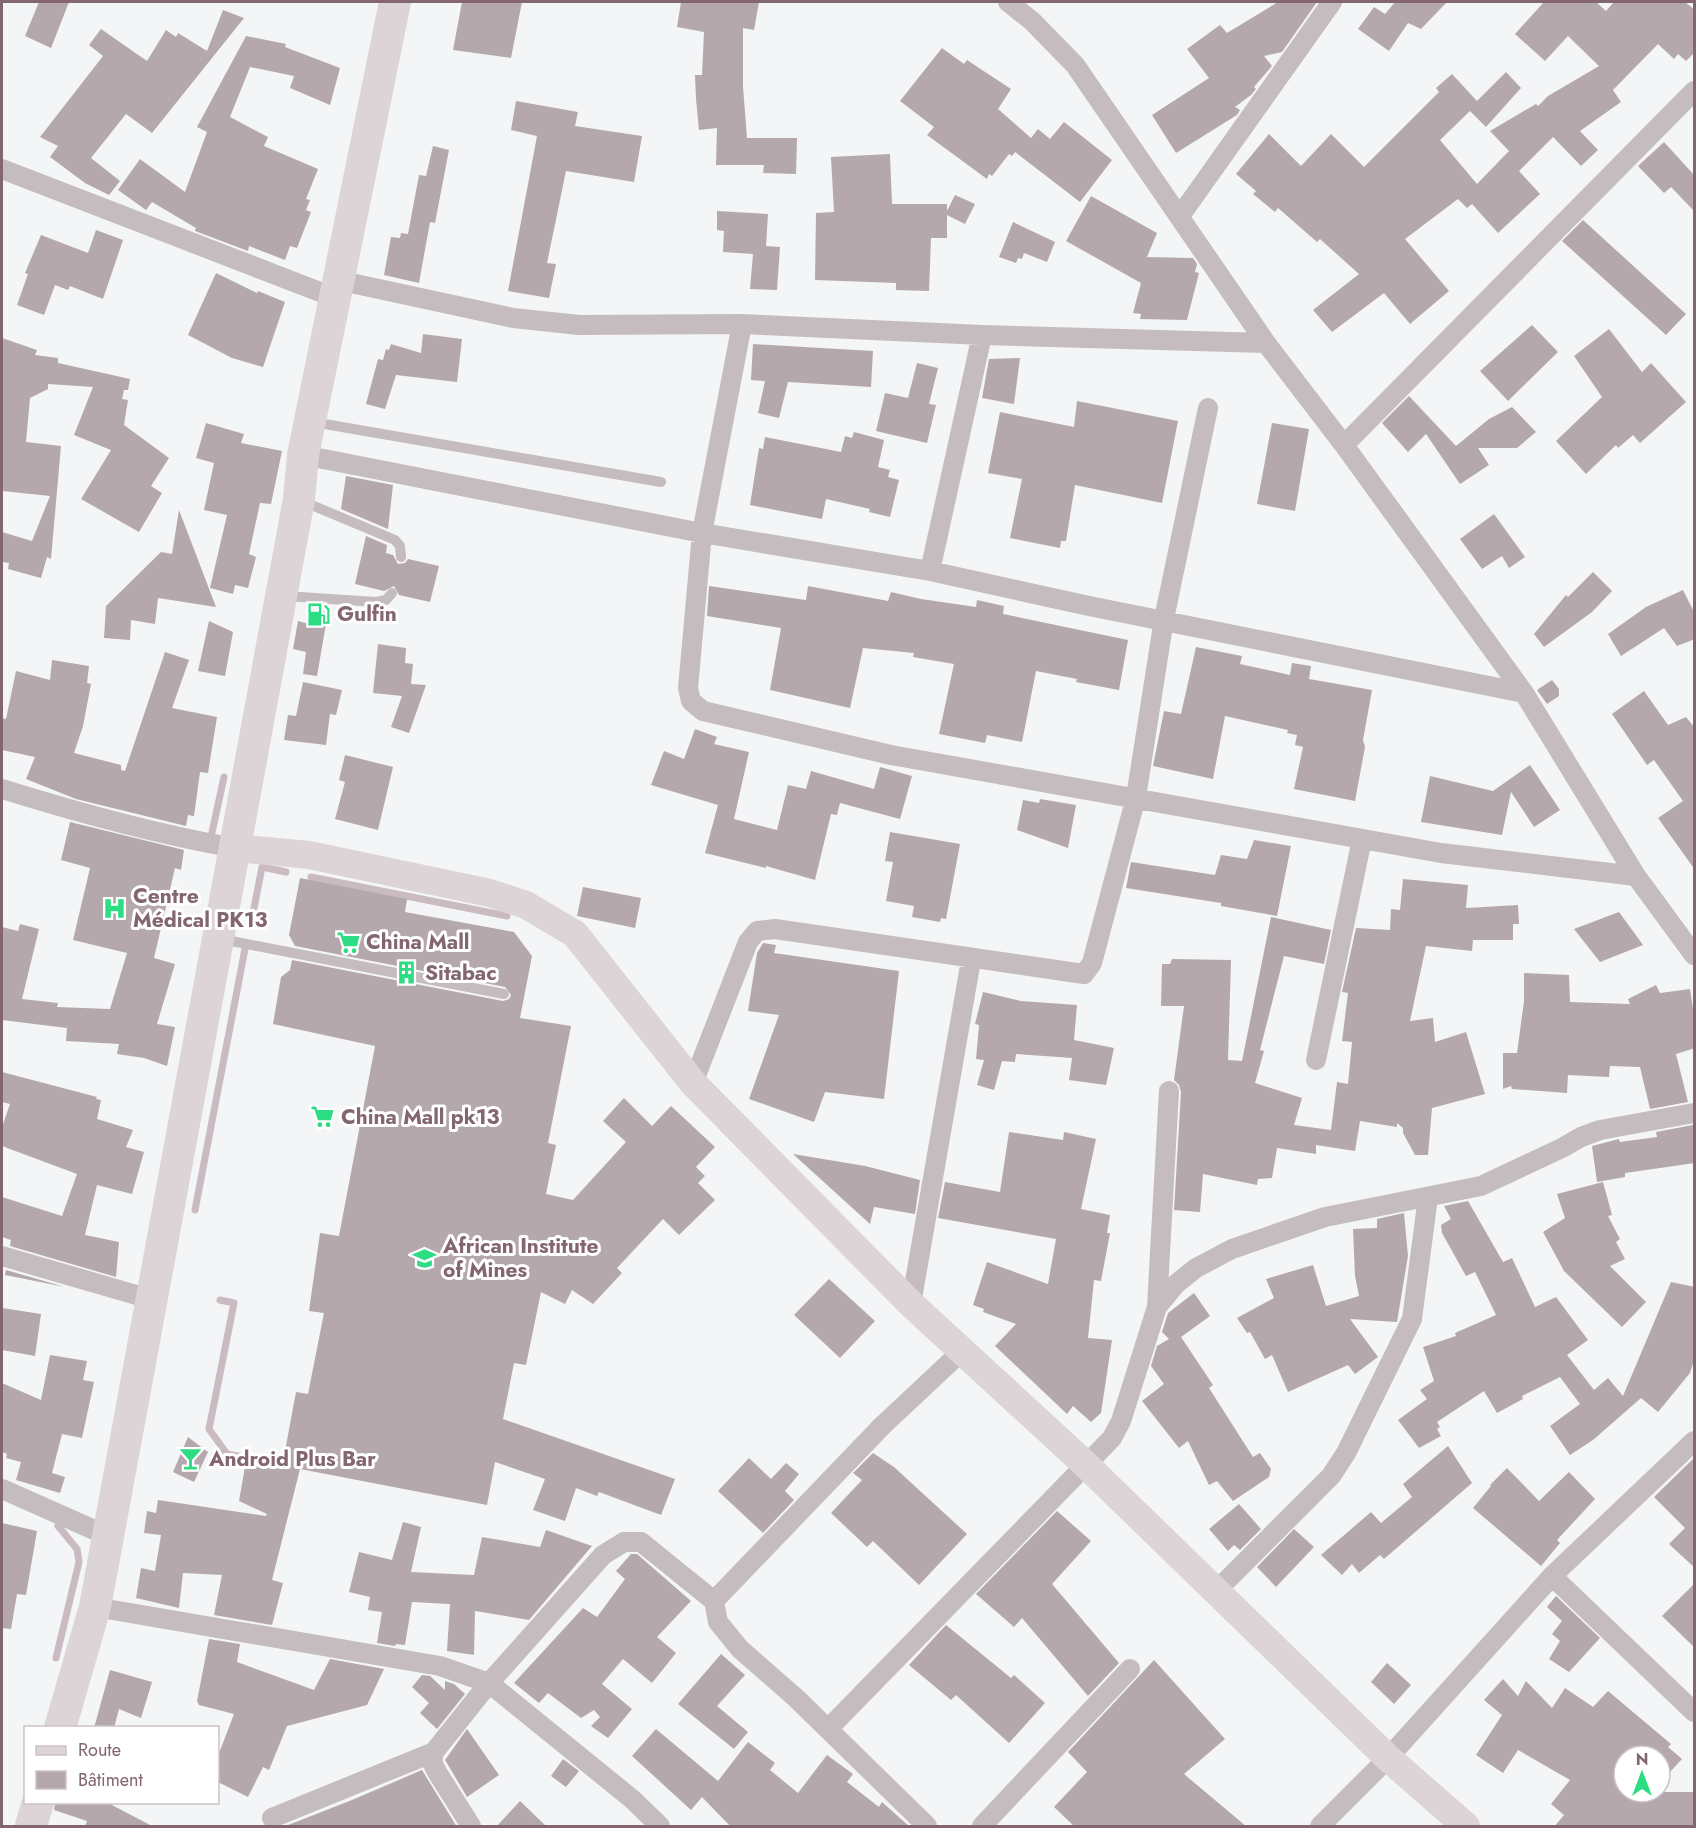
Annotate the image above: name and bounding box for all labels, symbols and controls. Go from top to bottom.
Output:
place label: Gulfin [337,599,397,629]
fuel station icon: Gulfin [306,601,332,627]
place label: Centre Médical PK13 [133,881,268,935]
hospital icon: Centre Médical PK13 [102,895,128,921]
place label: China Mall [366,927,470,957]
supermarket icon: China Mall [335,929,361,955]
place label: Sitabac [425,958,497,988]
building icon: Sitabac [394,960,420,986]
place label: China Mall pk13 [341,1102,500,1132]
supermarket icon: China Mall pk13 [310,1104,336,1130]
place label: African Institute of Mines [442,1231,598,1285]
school or university icon: African Institute of Mines [412,1245,438,1271]
place label: Android Plus Bar [208,1444,376,1474]
bar icon: Android Plus Bar [178,1446,204,1472]
legend [24,1726,219,1804]
text: Route [78,1737,121,1763]
north arrow [1612,1744,1672,1804]
text: N [1636,1748,1648,1771]
text: Bâtiment [78,1767,144,1793]

